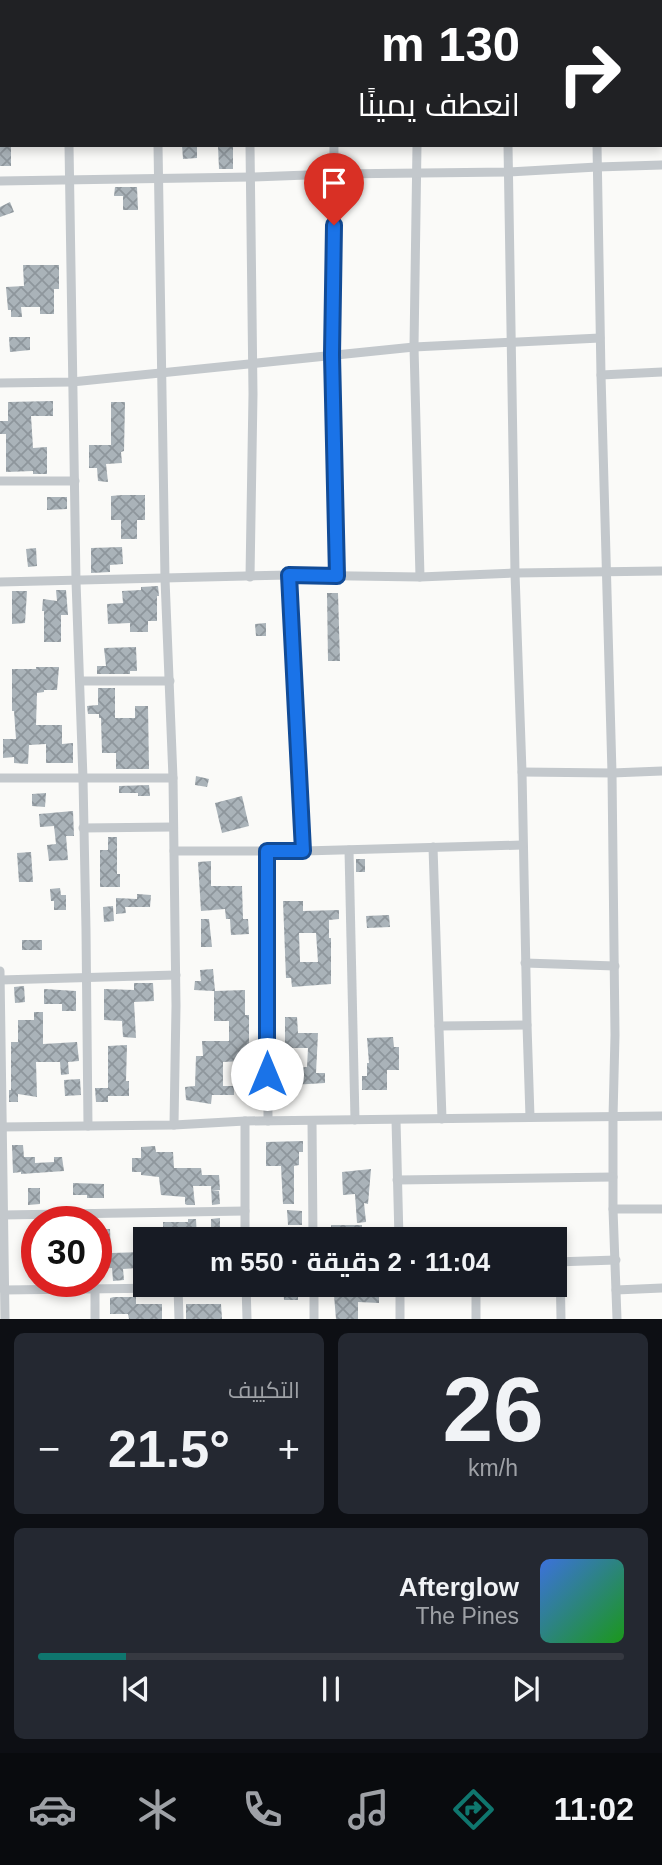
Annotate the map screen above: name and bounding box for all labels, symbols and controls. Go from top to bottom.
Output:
text: 130 m [381,17,520,71]
icon: right [544,28,635,119]
text: انعطف يمينًا [357,87,520,123]
pin [304,153,364,225]
icon: arrive [315,164,353,202]
position arrow [230,1037,304,1111]
speed limit sign: 30 [21,1206,112,1297]
text: 11:04 · 2 دقيقة · 550 m [210,1247,490,1277]
text: 26 [442,1359,544,1460]
text: التكييف [228,1377,300,1403]
text: 21.5° [108,1420,230,1478]
text: − [38,1428,60,1470]
text: + [278,1428,300,1470]
text: km/h [468,1455,518,1481]
text: Afterglow [399,1572,519,1602]
text: The Pines [415,1603,519,1629]
icon: previous [117,1670,155,1708]
icon: pause [312,1670,350,1708]
icon: next [507,1670,545,1708]
icon: car [28,1785,77,1834]
icon: climate [133,1785,182,1834]
icon: phone [238,1785,287,1834]
icon: music [344,1785,393,1834]
icon: directions [449,1785,498,1834]
text: 11:02 [554,1791,634,1827]

